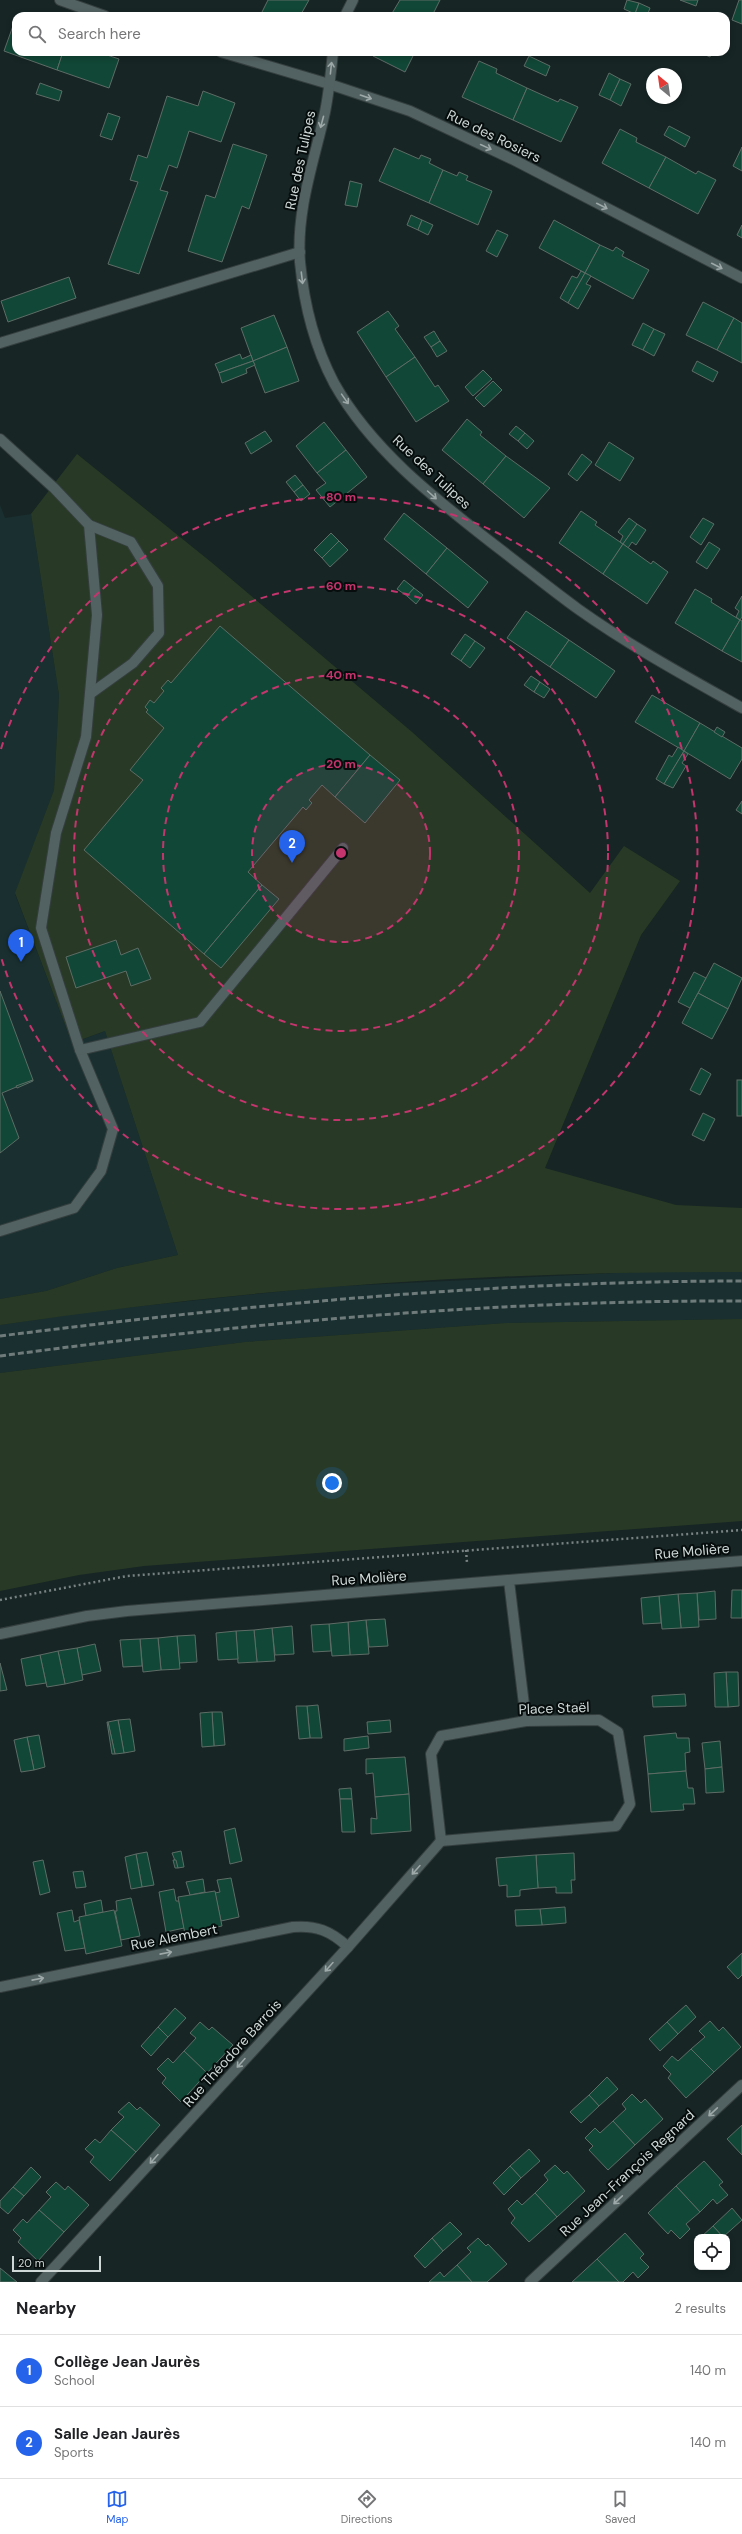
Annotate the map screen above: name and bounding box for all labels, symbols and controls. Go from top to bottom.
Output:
search box [12,12,730,56]
icon: search [26,23,48,45]
text: Search here [58,24,141,44]
one-way arrow [327,62,335,75]
north arrow [646,68,682,104]
one-way arrow [360,93,372,101]
street label: Rue des Rosiers [444,105,544,167]
street label: Rue des Tulipes [281,109,319,211]
one-way arrow [318,116,325,129]
one-way arrow [479,144,491,151]
one-way arrow [595,203,607,210]
one-way arrow [711,262,723,270]
one-way arrow [299,271,306,284]
one-way arrow [341,393,349,404]
street label: Rue des Tulipes [389,431,475,513]
text: 80 m [326,489,356,505]
one-way arrow [427,490,437,500]
text: 60 m [326,578,356,594]
text: 40 m [326,667,356,683]
text: 20 m [326,756,356,772]
pin: 2 [279,830,305,863]
centre of rings [334,846,348,860]
pin: 1 [8,929,34,962]
your location [322,1473,342,1493]
street label: Rue Molière [654,1539,730,1563]
street label: Rue Molière [331,1566,407,1590]
street label: Place Staël [518,1698,590,1718]
one-way arrow [412,1865,421,1875]
street label: Rue Alembert [129,1920,219,1954]
one-way arrow [159,1949,172,1957]
one-way arrow [324,1962,334,1972]
one-way arrow [31,1974,44,1982]
street label: Rue Théodore Barrois [179,1995,285,2111]
one-way arrow [237,2058,246,2068]
street label: Rue Jean-François Regnard [556,2106,698,2240]
one-way arrow [709,2107,719,2116]
one-way arrow [149,2154,158,2164]
one-way arrow [613,2196,623,2205]
map controls [694,2234,730,2270]
button: locate [694,2234,730,2270]
scale bar [12,2254,101,2273]
text: 20 m [18,2256,44,2270]
text: Nearby [16,2297,76,2319]
text: 2 results [675,2300,726,2317]
text: Collège Jean Jaurès [54,2352,200,2372]
text: 1 [27,2362,31,2379]
text: 140 m [690,2362,726,2379]
text: School [54,2372,95,2389]
text: Salle Jean Jaurès [54,2424,180,2444]
text: 2 [25,2434,33,2451]
text: 140 m [690,2434,726,2451]
text: Sports [54,2444,94,2461]
tab: Map [106,2488,128,2526]
tab: Directions [341,2488,393,2526]
tab: Saved [605,2488,636,2526]

